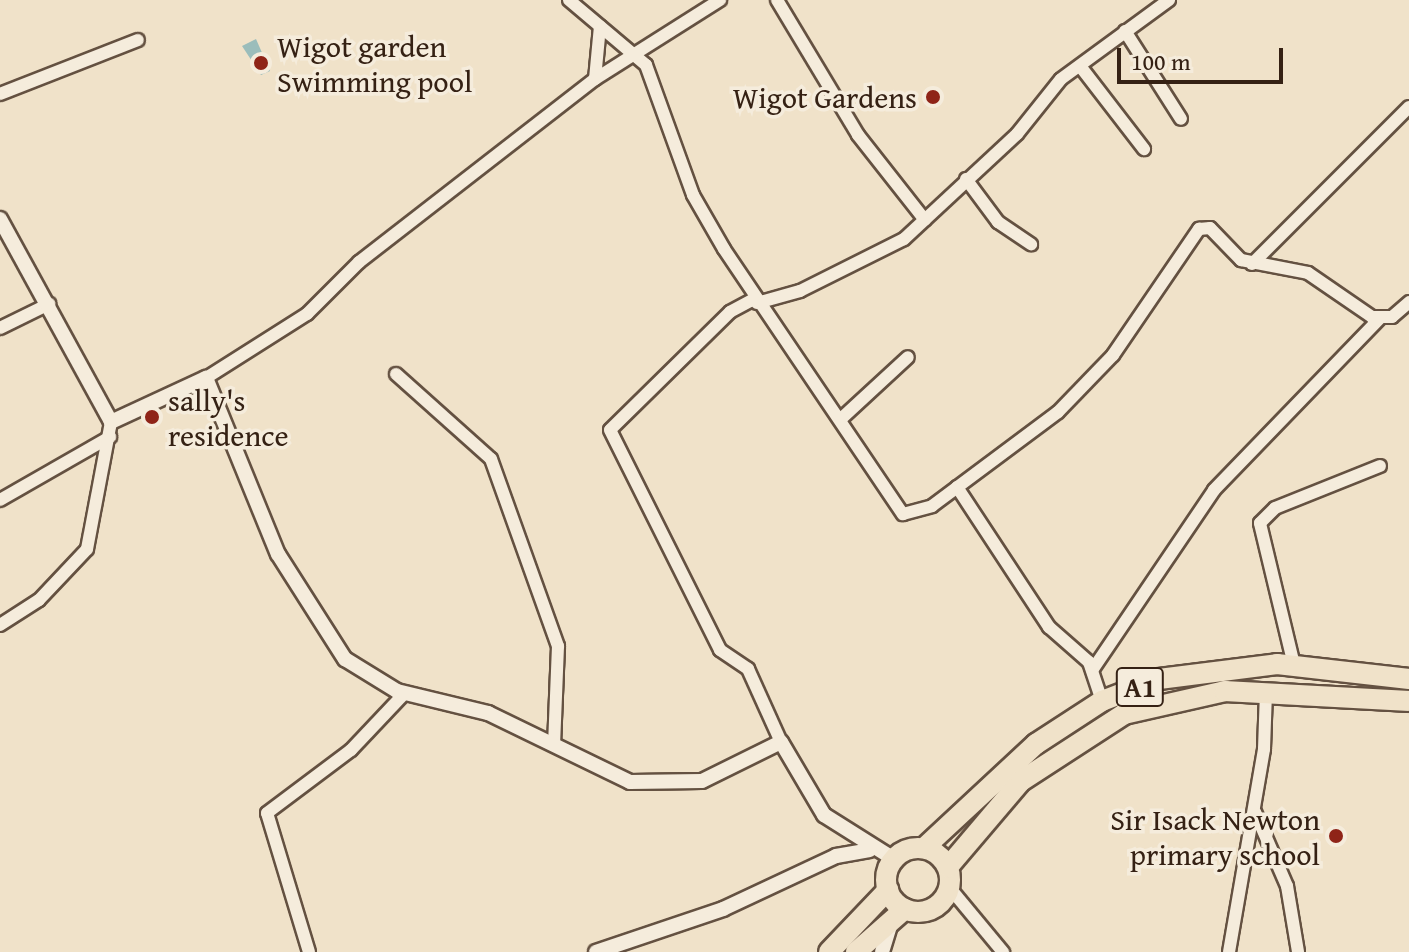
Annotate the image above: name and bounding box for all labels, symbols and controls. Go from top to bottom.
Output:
place label: Wigot garden Swimming pool [277,28,472,98]
scale bar [1121,32,1287,82]
text: 100 m [1131,44,1191,79]
marker: Wigot garden Swimming pool [252,54,270,72]
place label: Wigot Gardens [733,79,917,115]
marker: Wigot Gardens [924,88,942,106]
place label: sally's residence [168,382,289,452]
marker: sally's residence [143,408,161,426]
road number: A1 [1114,663,1166,711]
place label: Sir Isack Newton primary school [1110,801,1320,872]
marker: Sir Isack Newton primary school [1327,827,1345,845]

